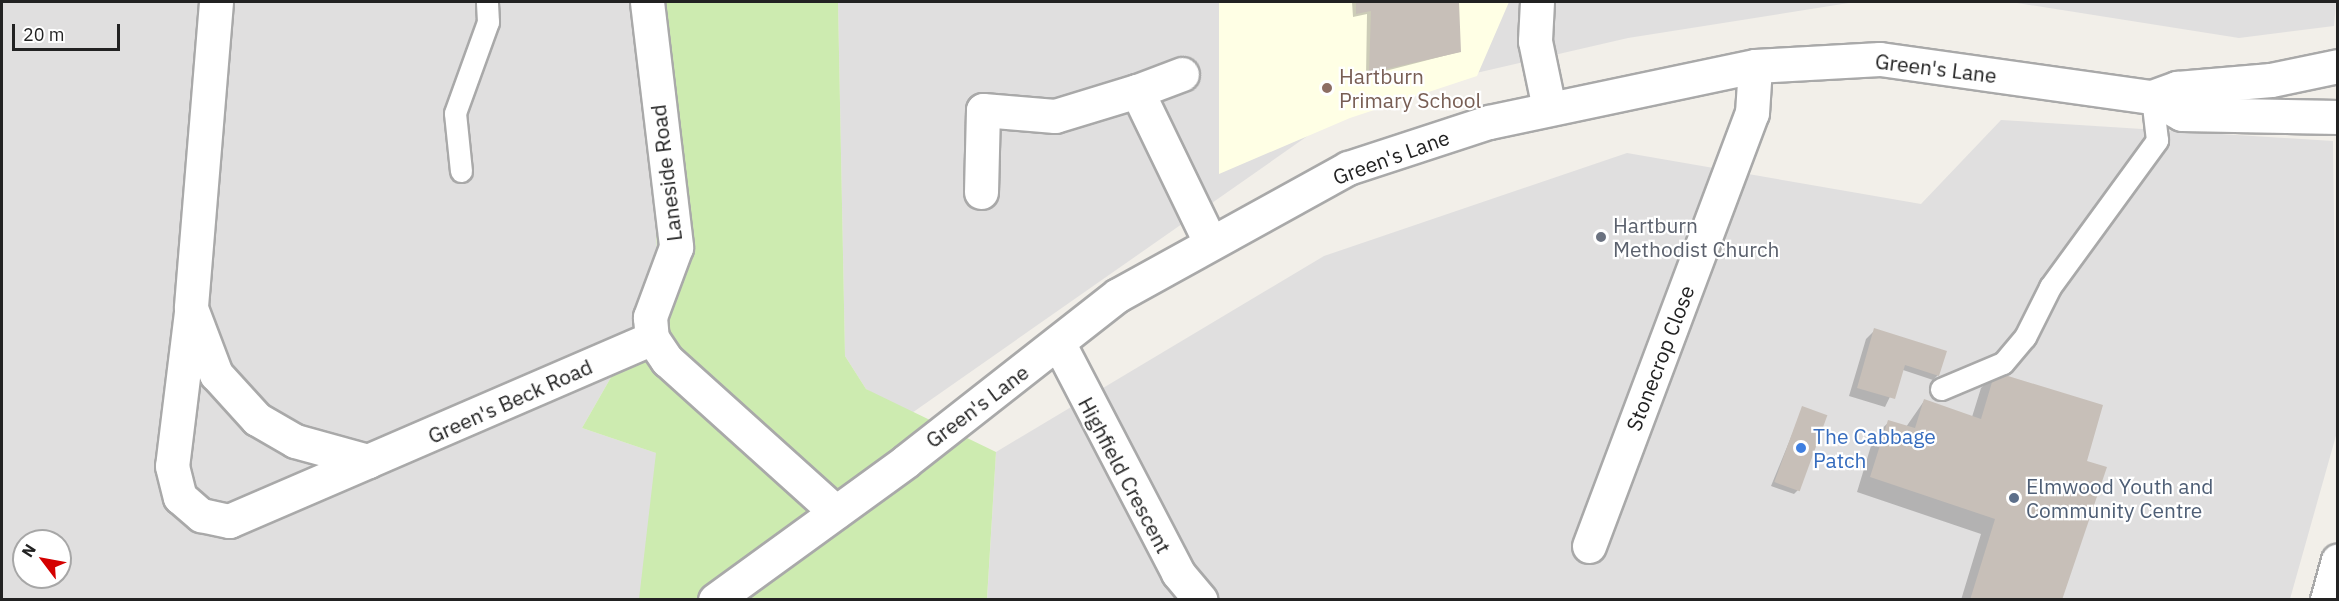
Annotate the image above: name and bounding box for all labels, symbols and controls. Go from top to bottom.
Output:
scale bar [15,12,123,50]
text: 20 m [23,23,65,46]
street label: Green's Lane [1874,48,1998,88]
place label: Hartburn Primary School [1339,63,1481,113]
marker: Hartburn Primary School [1320,81,1334,95]
street label: Laneside Road [645,103,687,243]
street label: Green's Lane [1329,124,1453,190]
place label: Hartburn Methodist Church [1613,212,1779,262]
marker: Hartburn Methodist Church [1594,230,1608,244]
street label: Stonecrop Close [1621,282,1699,434]
street label: Green's Beck Road [424,353,596,449]
street label: Green's Lane [921,359,1033,453]
street label: Highfield Crescent [1073,393,1177,557]
place label: The Cabbage Patch [1813,423,1936,473]
marker: The Cabbage Patch [1794,441,1808,455]
place label: Elmwood Youth and Community Centre [2026,473,2214,523]
marker: Elmwood Youth and Community Centre [2007,491,2021,505]
north arrow [12,529,72,589]
text: N [17,540,40,561]

